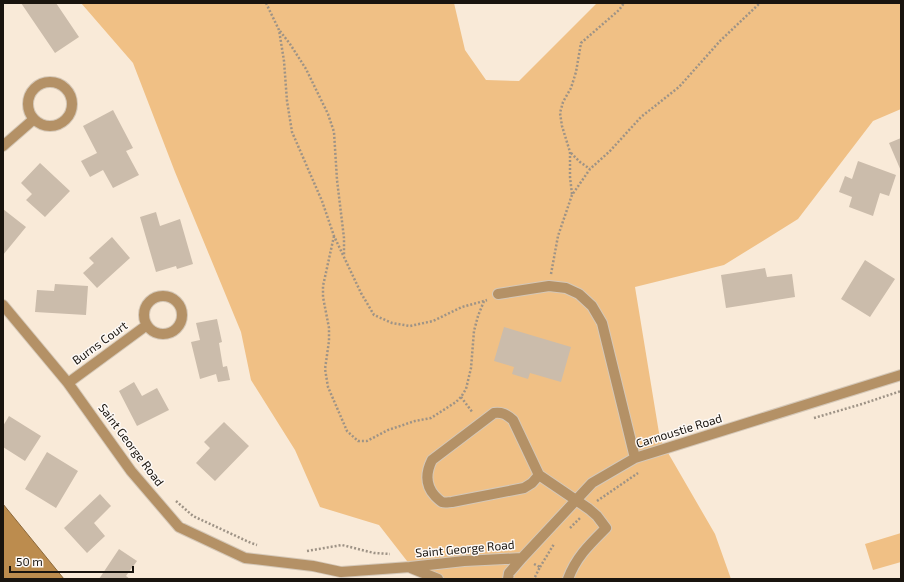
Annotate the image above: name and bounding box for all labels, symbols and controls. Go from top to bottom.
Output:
street label: Burns Court [69,317,130,367]
street label: Saint George Road [96,400,167,488]
street label: Carnoustie Road [634,410,723,450]
street label: Saint George Road [415,537,515,559]
scale bar [10,548,133,574]
text: 50 m [16,554,43,568]

